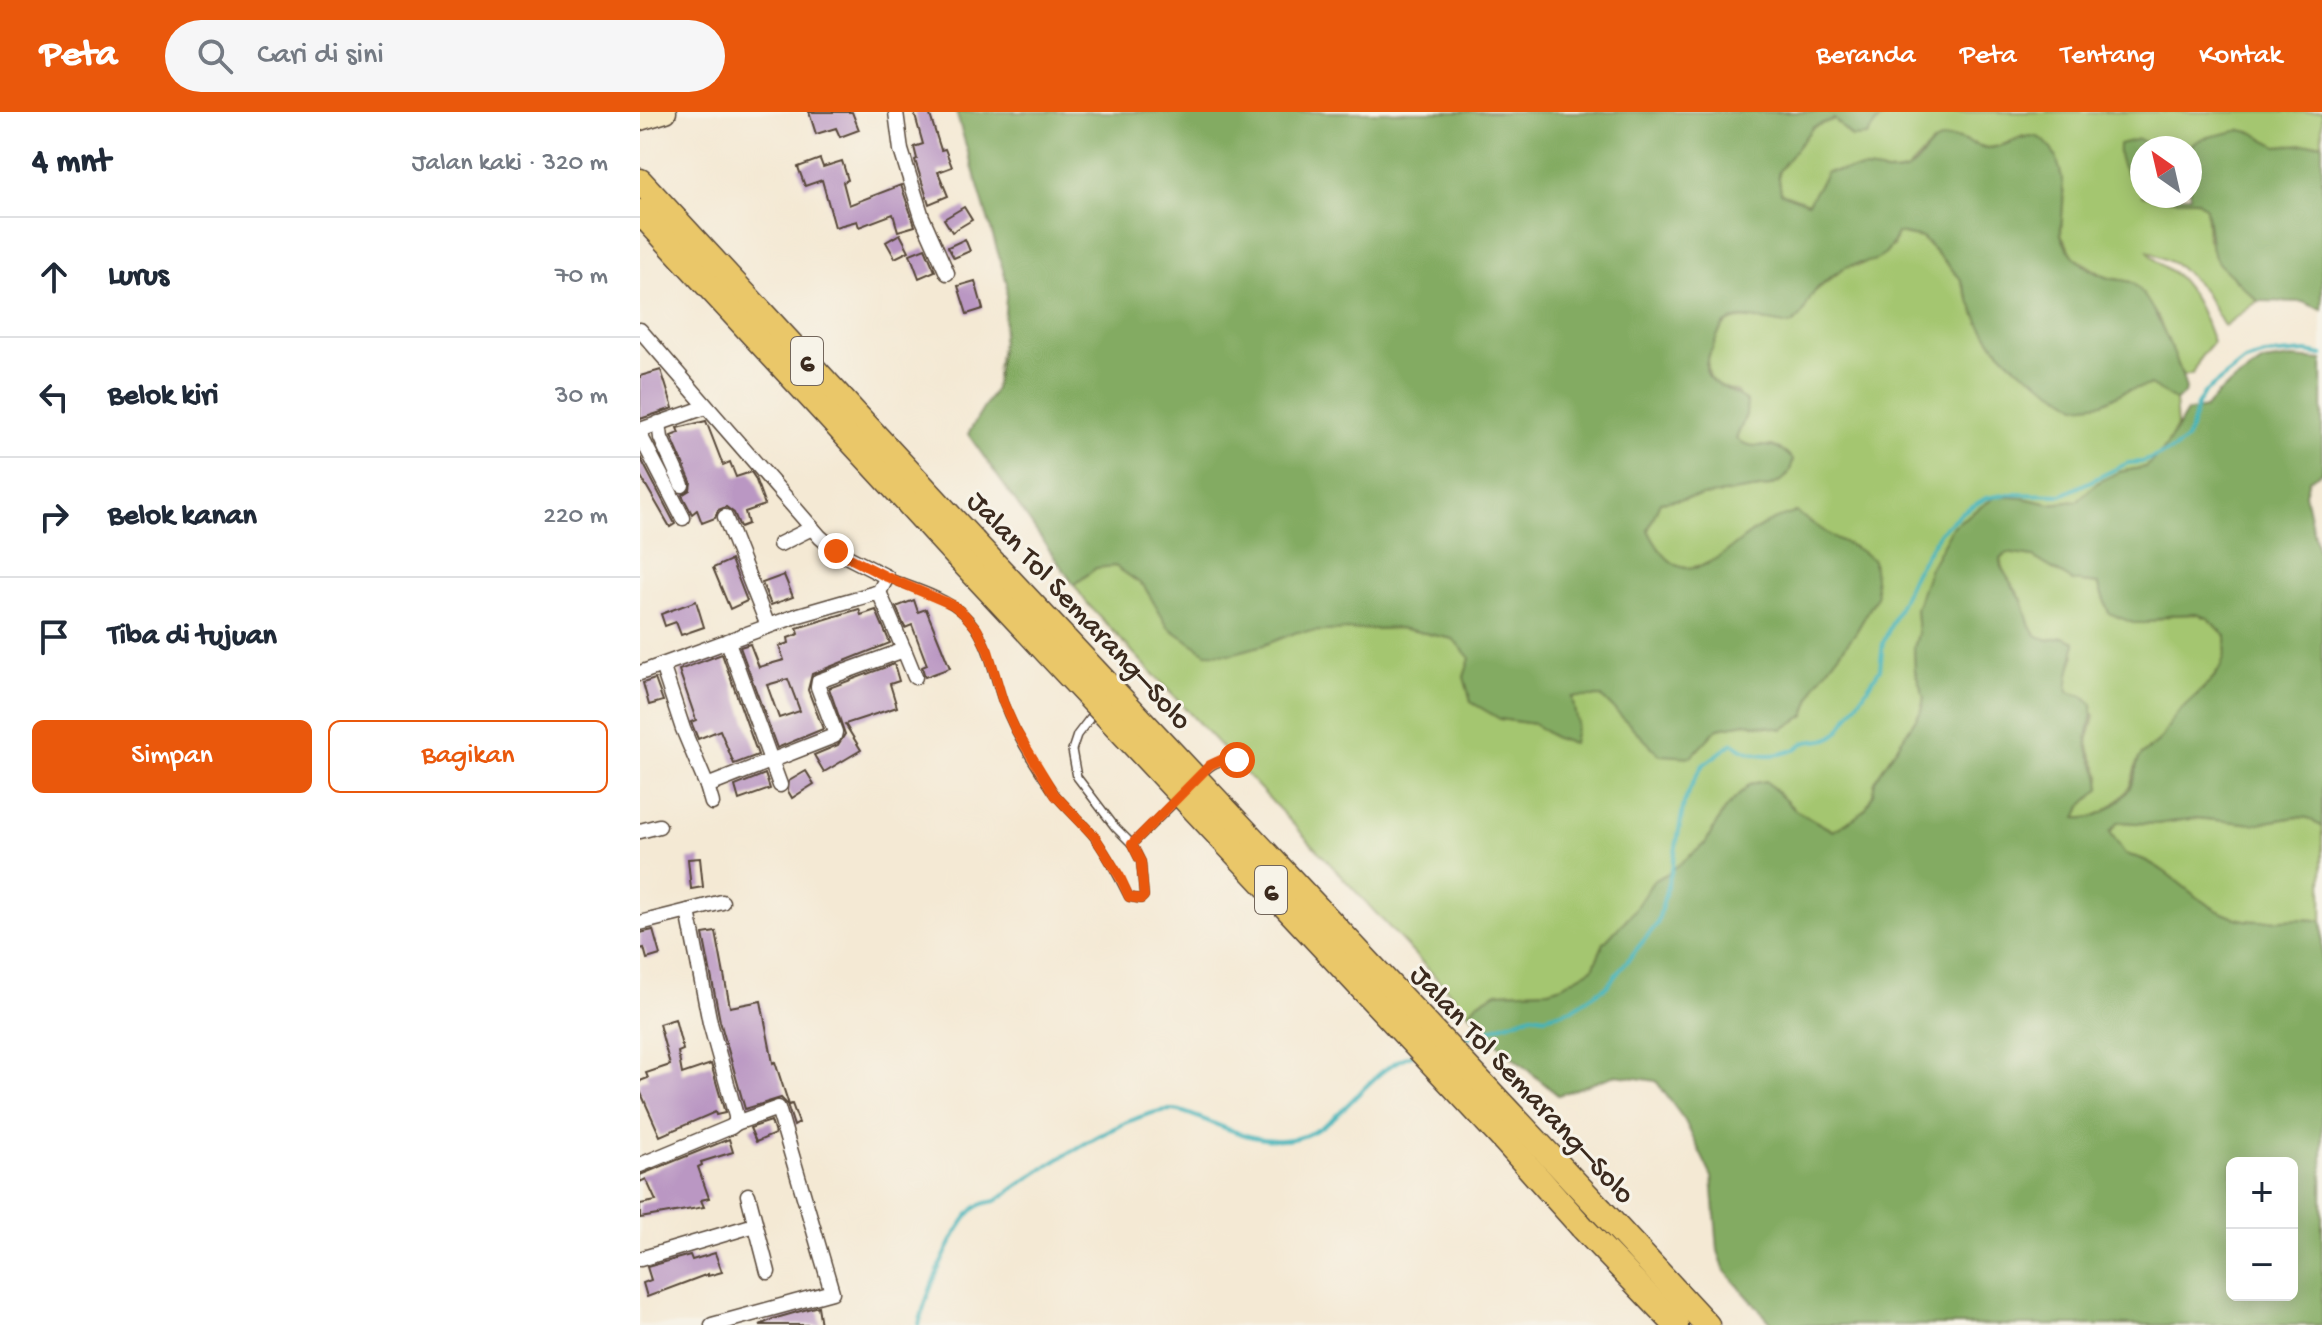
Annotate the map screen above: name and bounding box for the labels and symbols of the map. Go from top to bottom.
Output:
north arrow [2130,136,2202,208]
road number: 6 [791,337,823,385]
street label: Jalan Tol Semarang–Solo [958,485,1198,739]
route end [818,533,854,569]
route start [1219,742,1255,778]
road number: 6 [1255,866,1287,914]
street label: Jalan Tol Semarang–Solo [1401,959,1641,1213]

